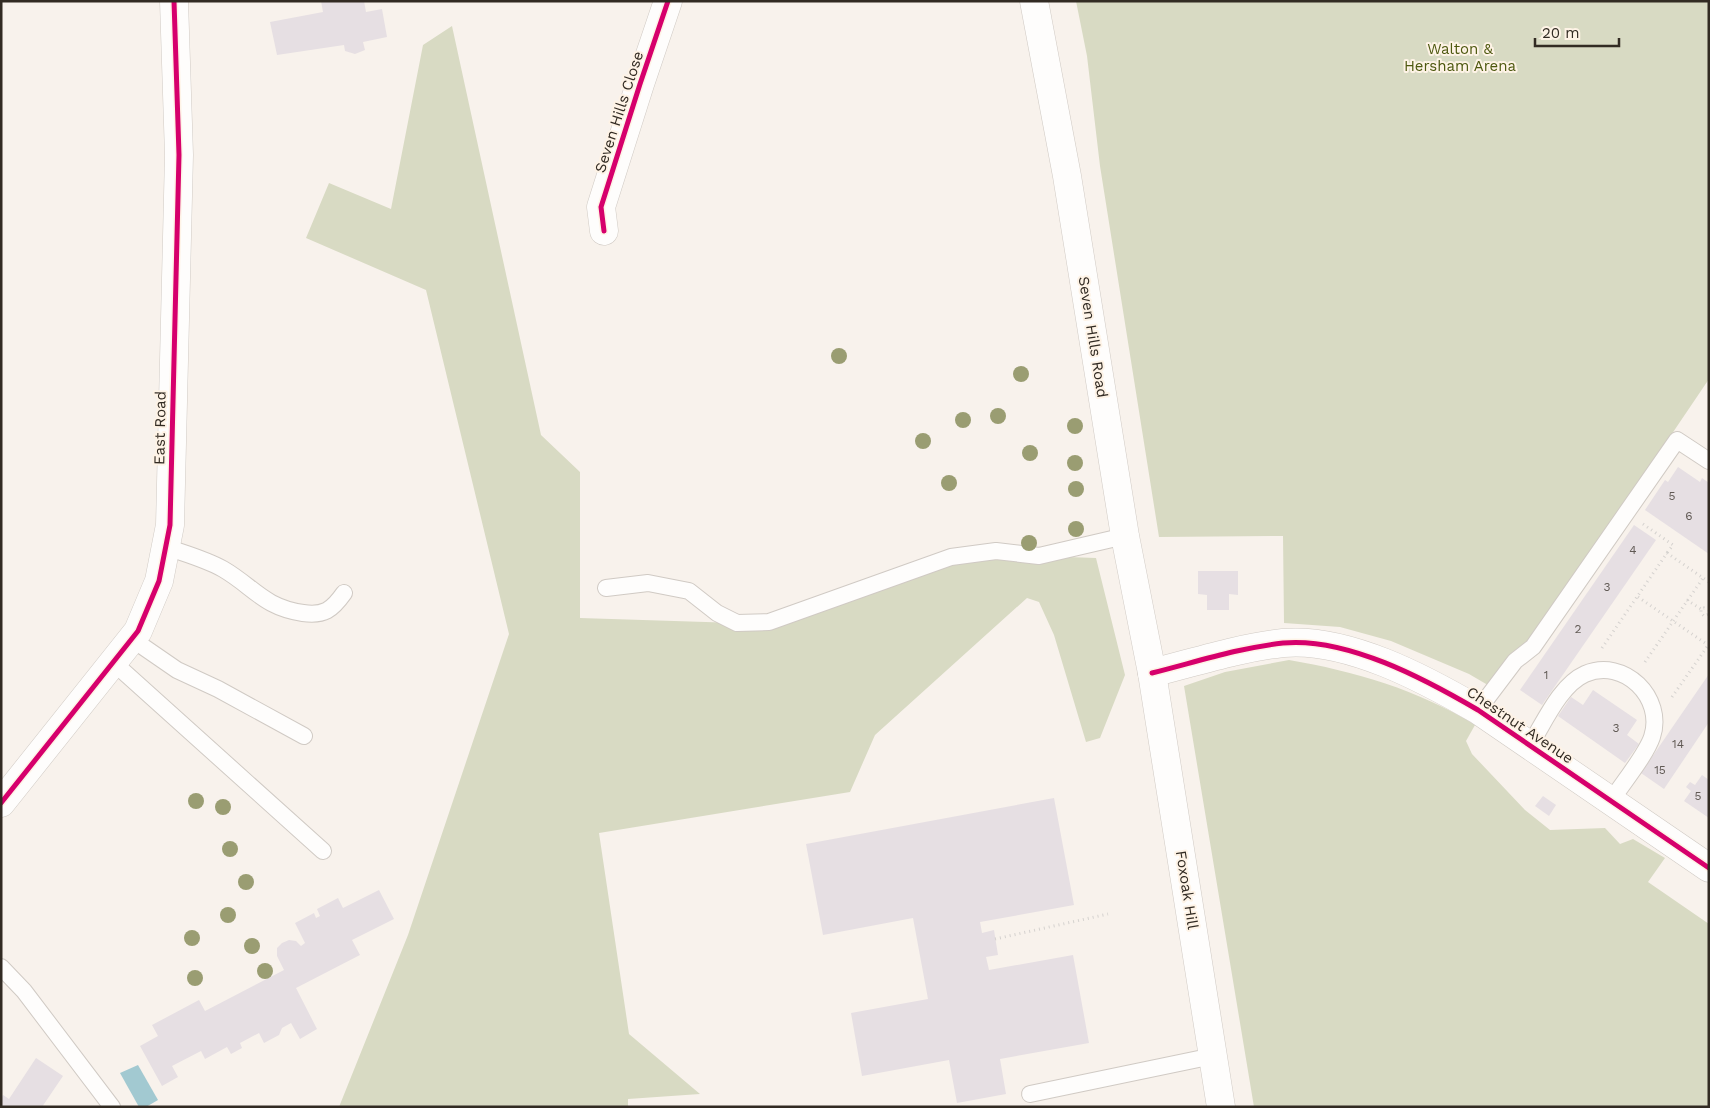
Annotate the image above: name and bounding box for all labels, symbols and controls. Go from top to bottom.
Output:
scale bar [1535,15,1619,47]
text: 20 m [1542,24,1580,42]
park label: Walton & Hersham Arena [1404,40,1517,75]
street label: Seven Hills Close [591,49,647,175]
street label: Seven Hills Road [1075,275,1111,399]
street label: East Road [150,391,170,465]
house number: 5 [1669,489,1676,503]
house number: 6 [1685,509,1693,523]
house number: 4 [1629,543,1637,557]
house number: 3 [1604,580,1611,594]
house number: 2 [1575,622,1582,636]
house number: 1 [1544,668,1548,682]
street label: Chestnut Avenue [1463,683,1577,767]
house number: 3 [1613,721,1620,735]
house number: 14 [1672,737,1684,751]
house number: 15 [1654,763,1666,777]
house number: 5 [1695,789,1702,803]
street label: Foxoak Hill [1172,849,1202,931]

